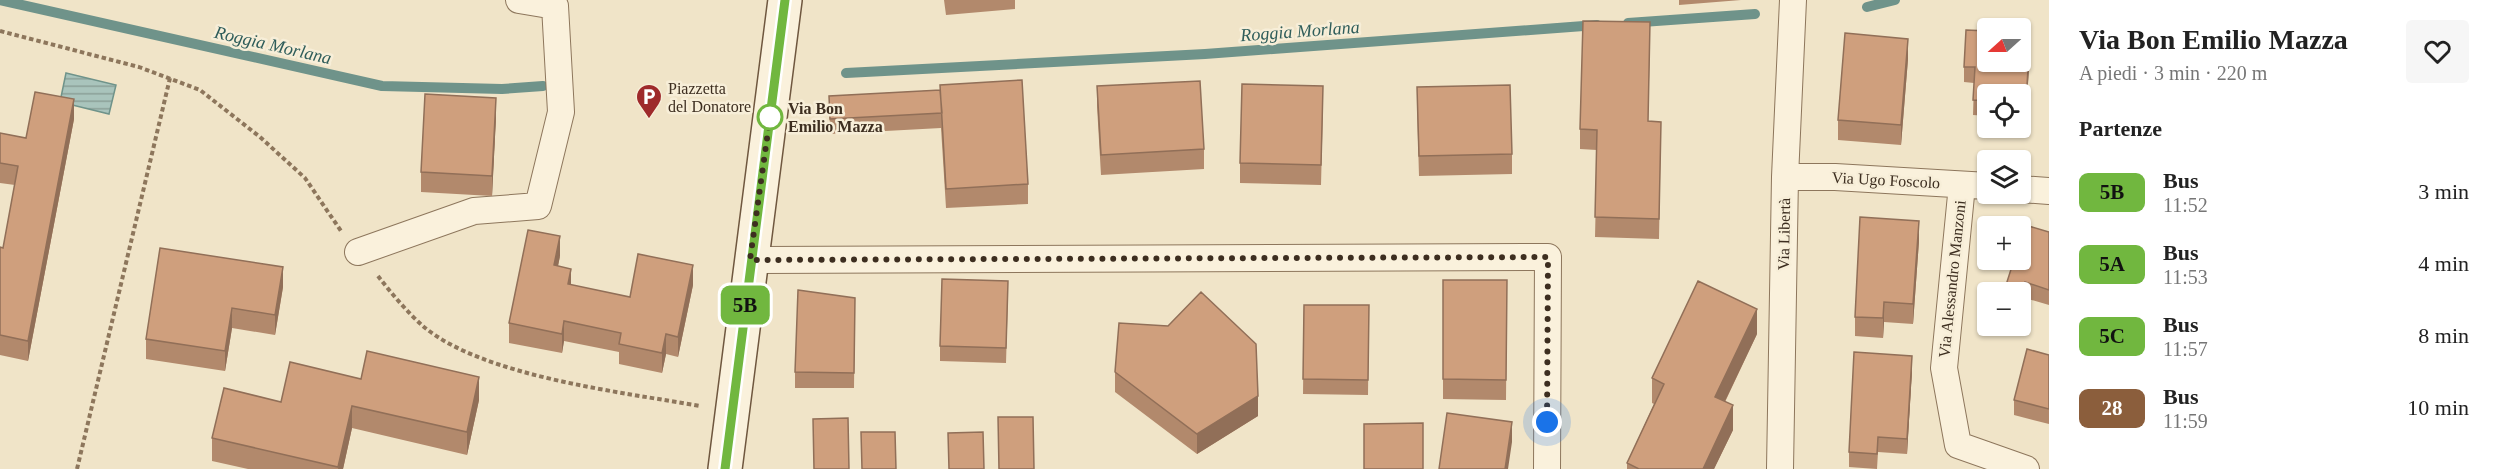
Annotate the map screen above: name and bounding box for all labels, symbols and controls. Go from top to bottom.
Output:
water label: Roggia Morlana [1239,17,1360,45]
north arrow [1977,18,2031,72]
map controls [1977,18,2031,336]
button: heart [2406,20,2469,83]
water label: Roggia Morlana [212,22,333,68]
text: Via Bon Emilio Mazza [2079,24,2348,55]
text: A piedi · 3 min · 220 m [2079,62,2267,84]
place label: Piazzetta del Donatore [668,80,751,115]
parking icon: Piazzetta del Donatore [634,82,664,120]
button: locate [1977,84,2031,138]
place label: Via Bon Emilio Mazza [788,100,883,135]
marker: Via Bon Emilio Mazza [757,104,783,130]
text: Partenze [2079,116,2162,141]
button: layers [1977,150,2031,204]
text: Bus [2163,168,2198,193]
street label: Via Ugo Foscolo [1831,169,1941,192]
text: 3 min [2418,179,2469,204]
text: 5B [2100,180,2124,204]
text: 11:52 [2163,194,2208,216]
street label: Via Libertà [1775,198,1793,270]
street label: Via Alessandro Manzoni [1935,199,1969,359]
button: + [1977,216,2031,270]
text: Bus [2163,240,2198,265]
text: 4 min [2418,251,2469,276]
text: 5A [2099,252,2125,276]
text: 11:53 [2163,266,2208,288]
button: − [1977,282,2031,336]
line badge: 5B [718,286,772,324]
text: 5B [733,293,757,317]
text: Bus [2163,312,2198,337]
text: 8 min [2418,323,2469,348]
text: 5C [2099,324,2125,348]
text: 11:57 [2163,338,2208,360]
text: Bus [2163,384,2198,409]
text: 10 min [2407,395,2469,420]
text: 28 [2102,396,2123,420]
your location [1532,407,1562,437]
text: 11:59 [2163,410,2208,432]

